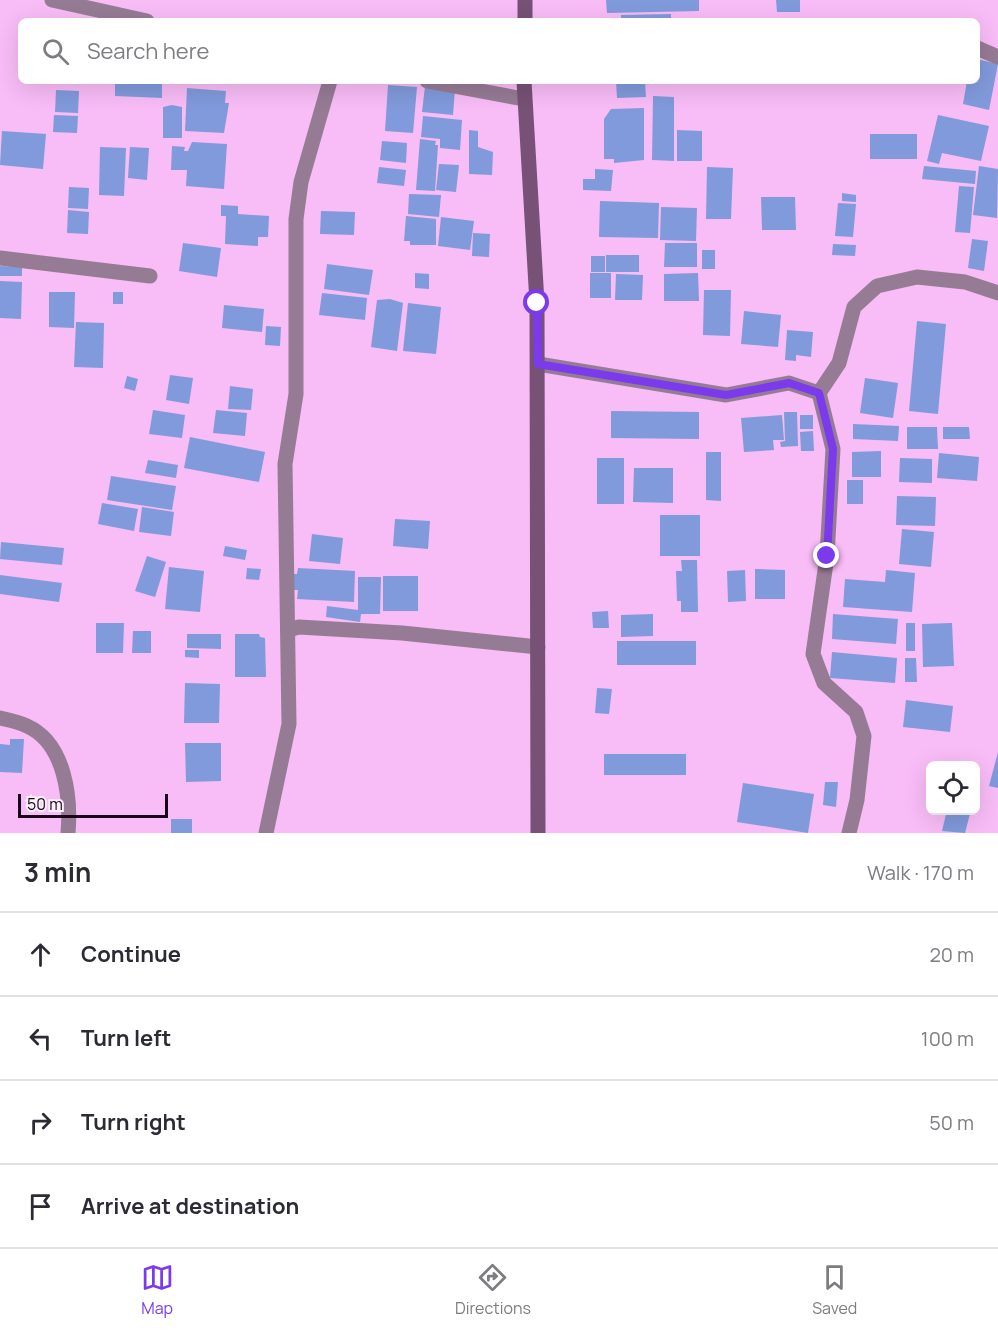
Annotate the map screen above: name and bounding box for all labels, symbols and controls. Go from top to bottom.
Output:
search box [18,18,980,84]
icon: search [39,35,72,68]
text: Search here [87,36,209,66]
route start [523,289,549,315]
route end [813,542,839,568]
map controls [926,761,980,815]
button: locate [926,761,980,815]
scale bar [18,791,168,818]
text: 50 m [27,793,63,815]
text: 3 min [24,854,91,890]
text: Walk · 170 m [867,859,974,886]
icon: ahead [24,938,57,971]
text: Continue [81,939,181,969]
text: 20 m [929,941,974,968]
icon: left [24,1022,57,1055]
text: Turn left [81,1023,171,1053]
text: 100 m [921,1025,974,1052]
icon: right [24,1106,57,1139]
text: Turn right [81,1107,186,1137]
text: 50 m [929,1109,974,1136]
icon: arrive [24,1190,57,1223]
text: Arrive at destination [81,1191,299,1221]
tab: Map [141,1261,174,1319]
tab: Directions [455,1261,531,1319]
tab: Saved [812,1261,857,1319]

